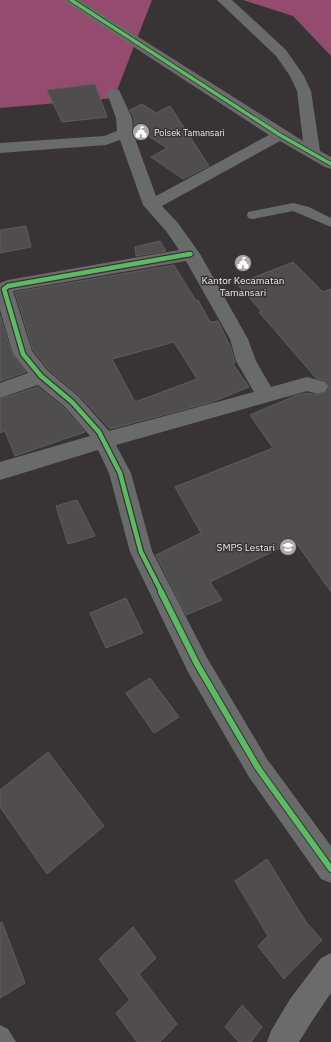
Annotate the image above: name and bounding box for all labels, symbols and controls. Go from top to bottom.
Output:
public building icon: Polsek Tamansari [131,122,151,142]
place label: Polsek Tamansari [154,127,225,138]
public building icon: Kantor Kecamatan Tamansari [233,253,253,273]
place label: Kantor Kecamatan Tamansari [202,274,284,299]
school or university icon: SMPS Lestari [278,537,298,557]
place label: SMPS Lestari [217,541,275,554]

